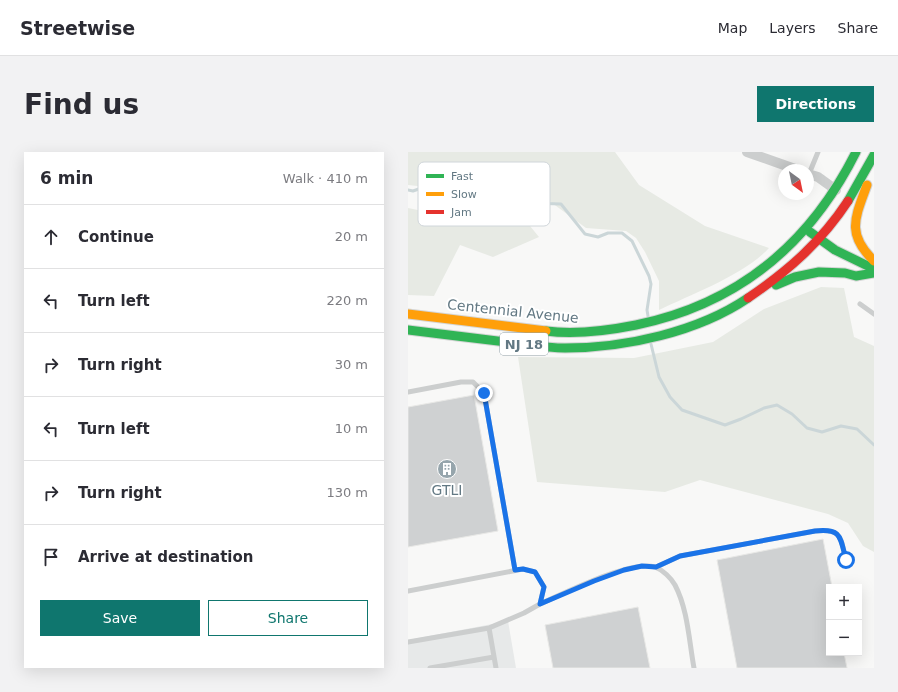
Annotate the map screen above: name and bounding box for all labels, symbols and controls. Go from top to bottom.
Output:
text: Streetwise [20,17,135,39]
text: Map [718,20,747,36]
text: Layers [769,20,816,36]
text: Share [838,20,878,36]
button: Directions [757,86,874,122]
text: Find us [24,88,139,121]
legend [418,162,550,226]
north arrow [778,164,814,200]
text: 6 min [40,168,93,188]
text: Fast [451,170,474,183]
text: Walk · 410 m [283,171,368,186]
text: Slow [451,188,477,201]
text: Jam [450,206,472,219]
icon: ahead [40,226,62,248]
text: Continue [78,228,154,246]
text: 20 m [335,229,368,244]
icon: left [40,290,62,312]
text: Turn left [78,292,150,310]
text: 220 m [326,293,368,308]
street label: Centennial Avenue [447,296,579,326]
road number: NJ 18 [500,333,548,355]
icon: right [40,354,62,376]
text: Turn right [78,356,162,374]
text: 30 m [335,357,368,372]
route end [475,384,493,402]
icon: left [40,418,62,440]
text: Turn left [78,420,150,438]
text: 10 m [335,421,368,436]
building icon: GTLI [436,458,458,480]
icon: right [40,482,62,504]
place label: GTLI [432,482,462,498]
text: Turn right [78,484,162,502]
text: 130 m [326,485,368,500]
icon: arrive [40,546,62,568]
text: Arrive at destination [78,548,253,566]
route start [837,551,855,569]
map controls [826,584,862,656]
button: + [826,584,862,620]
button: Save [40,600,200,636]
button: Share [208,600,368,636]
button: − [826,620,862,656]

